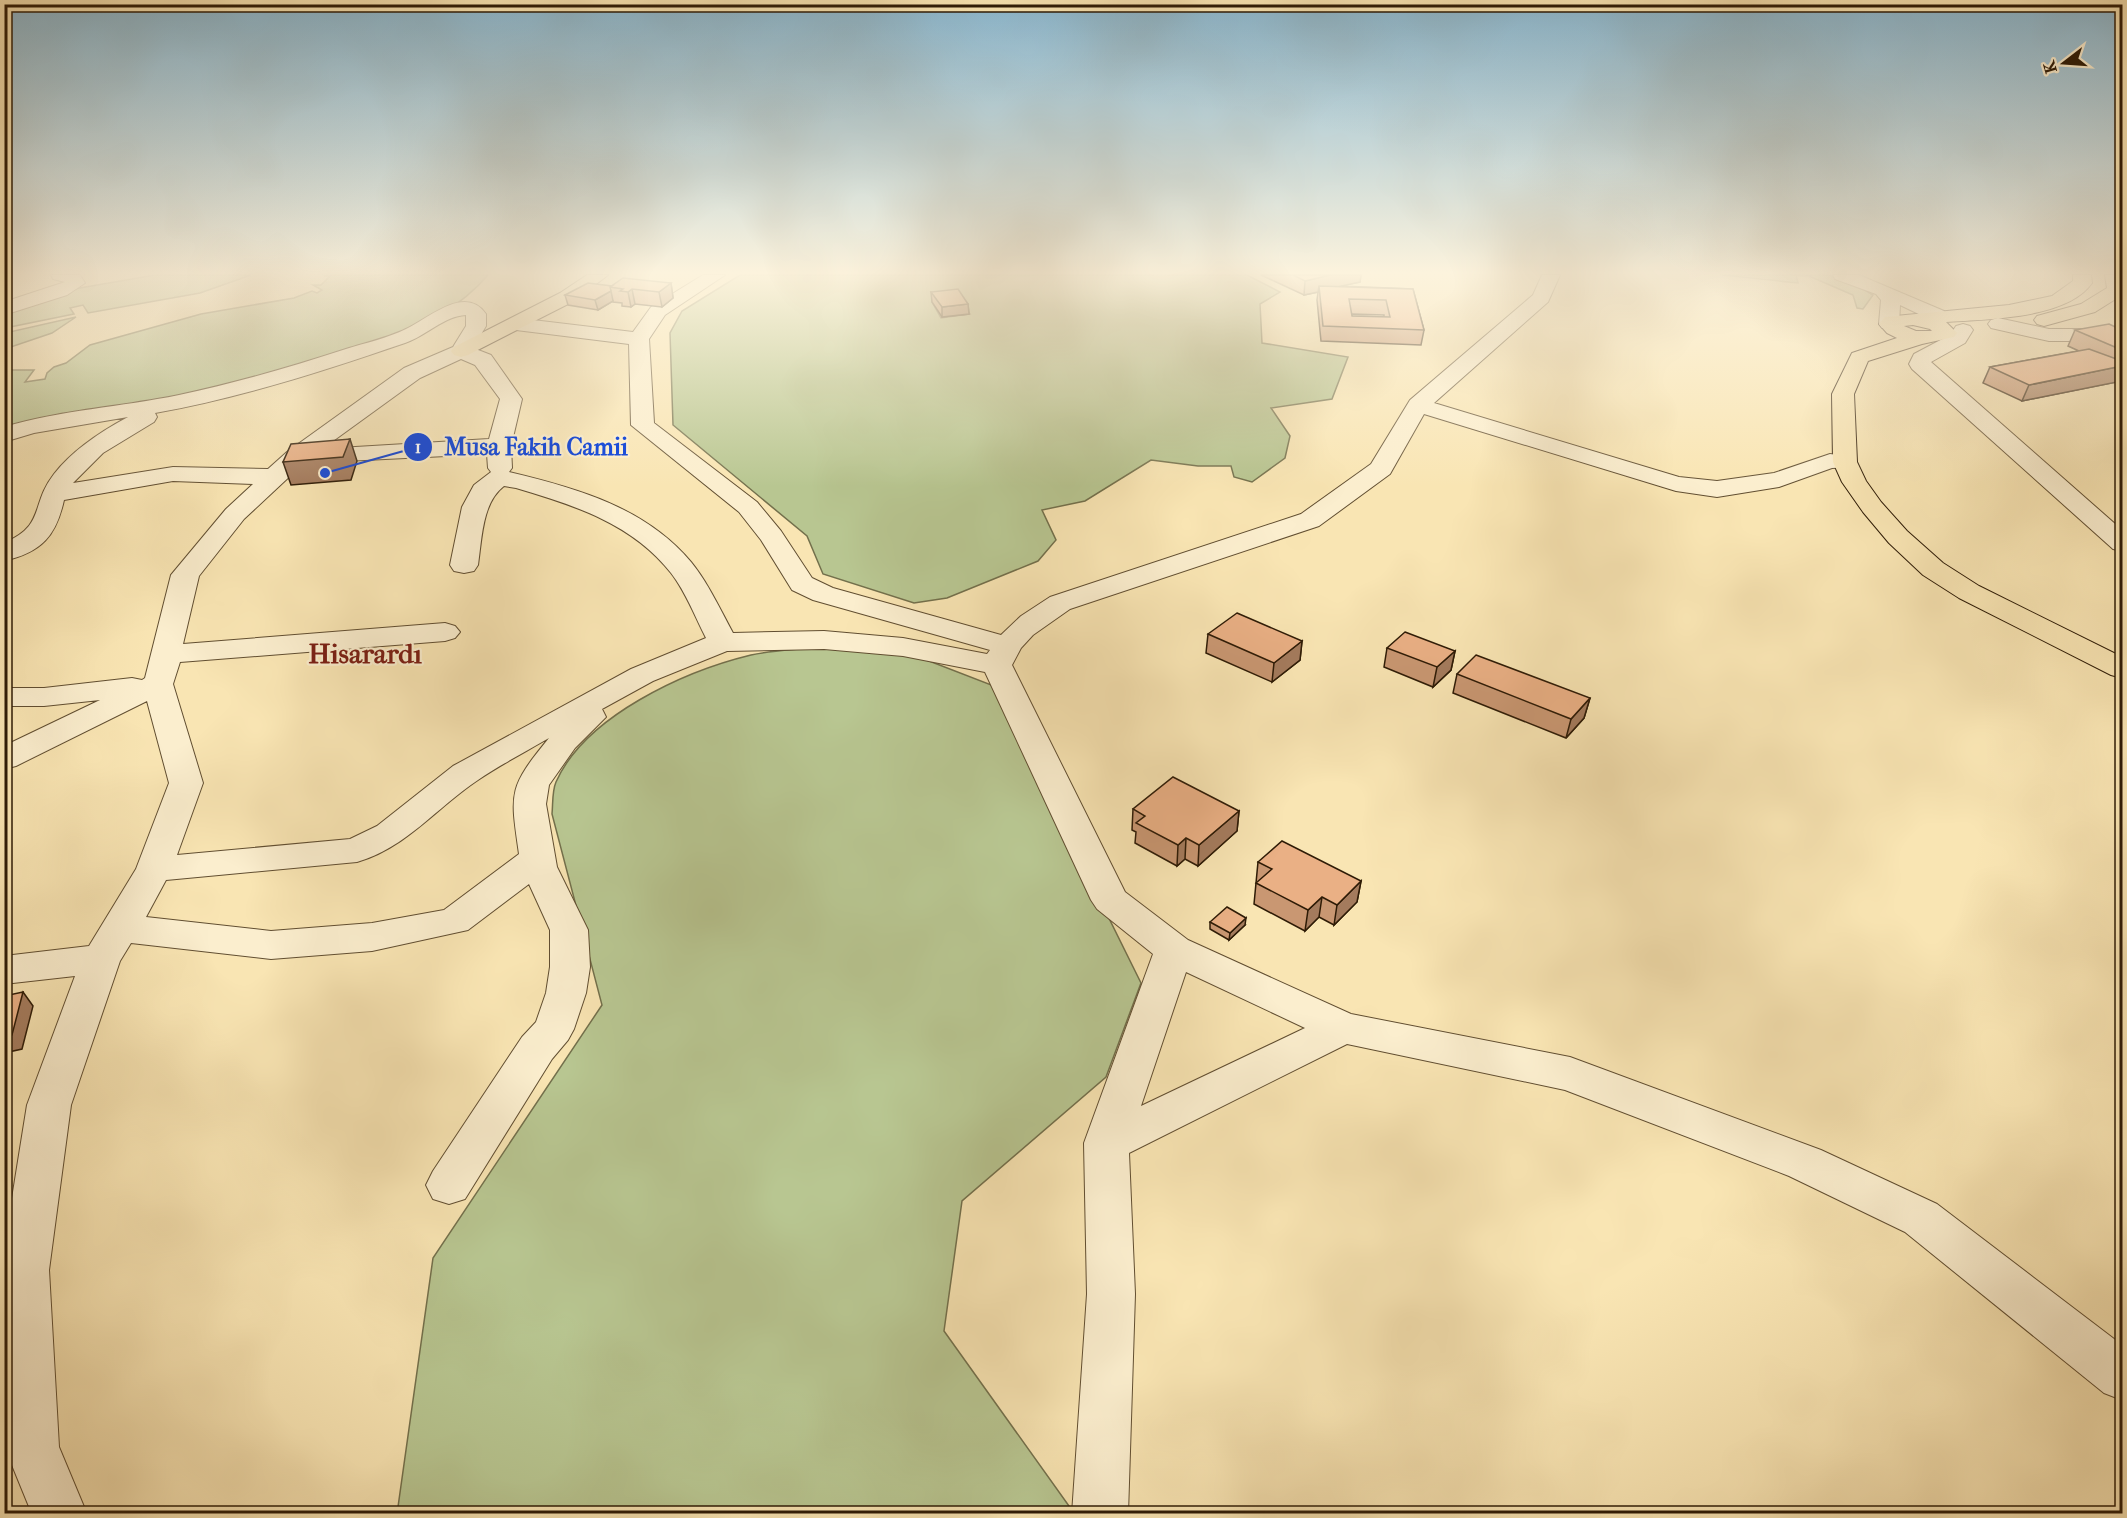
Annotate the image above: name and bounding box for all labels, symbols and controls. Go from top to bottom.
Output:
north arrow [2034,33,2094,93]
text: K [2039,58,2061,76]
callout: Musa Fakih Camii [403,426,640,468]
text: Musa Fakih Camii [444,433,629,461]
text: 1 [415,437,421,458]
district label: Hisarardı [308,637,423,670]

